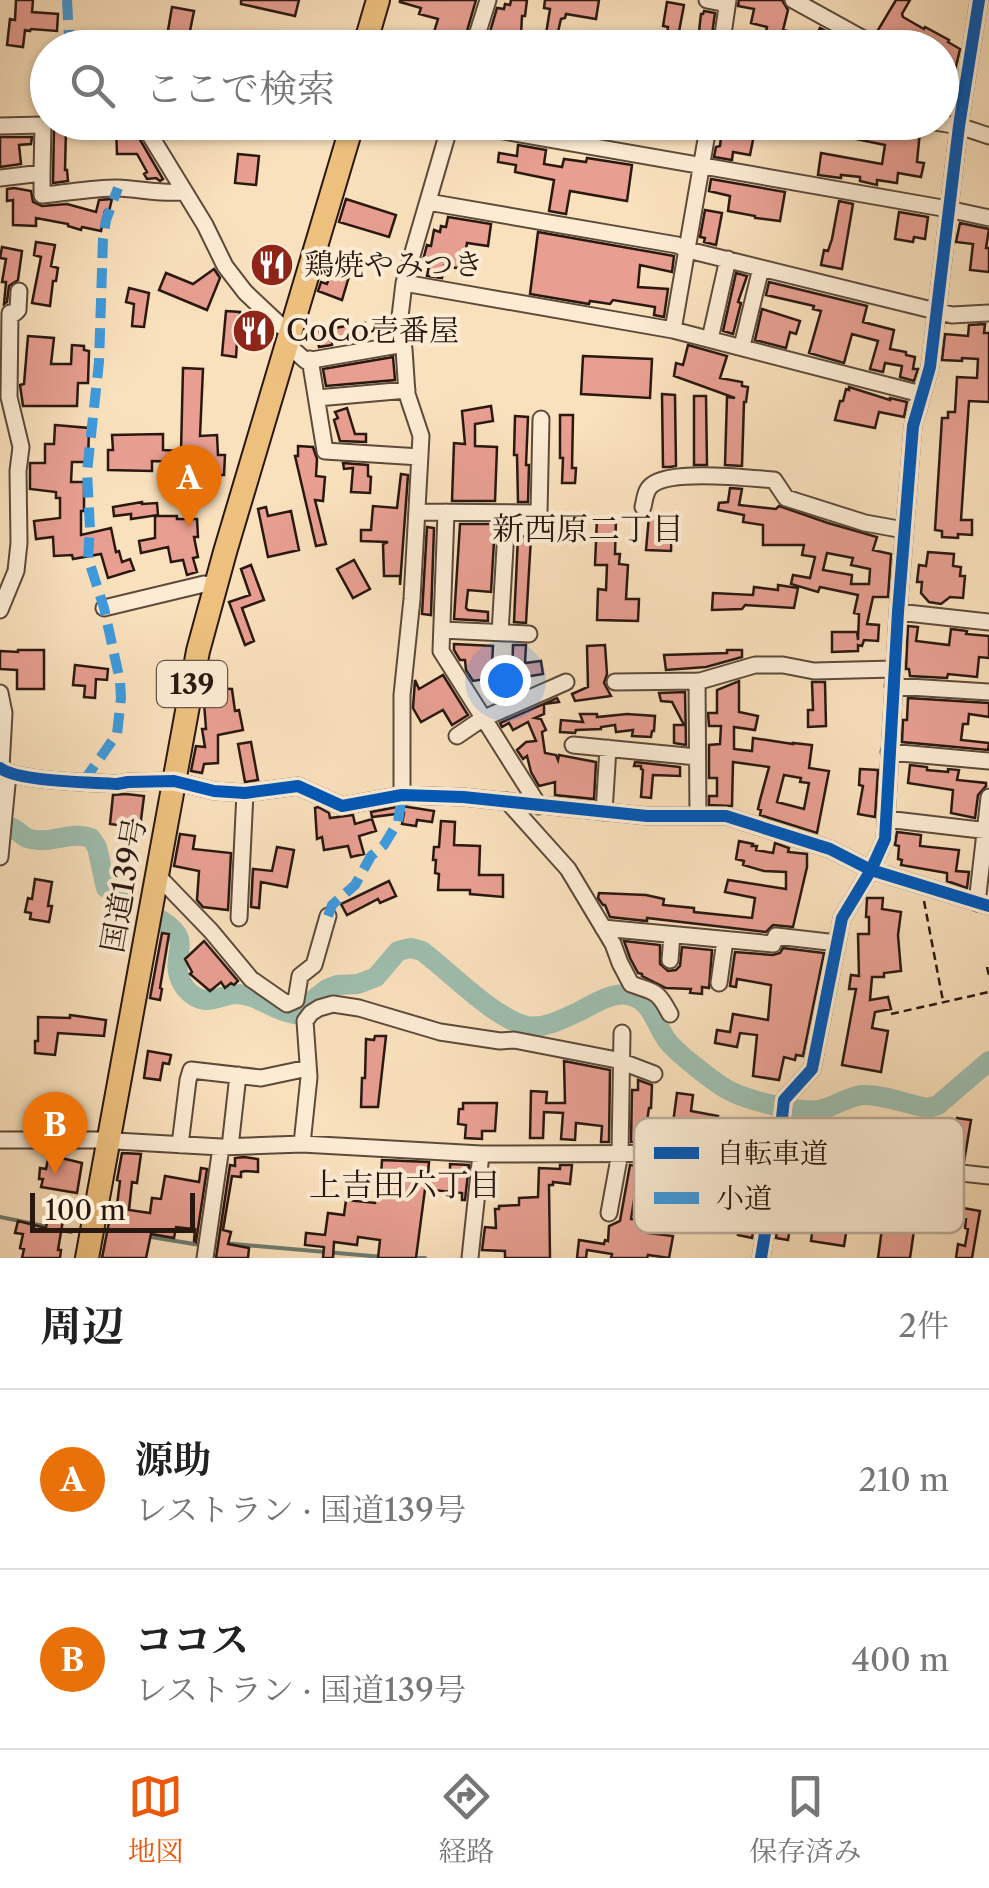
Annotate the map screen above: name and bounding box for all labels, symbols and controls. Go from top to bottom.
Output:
search box [30,30,959,140]
icon: search [65,58,120,113]
text: ここで検索 [145,65,335,112]
restaurant icon: 鶏焼やみつき [249,242,295,288]
place label: 鶏焼やみつき [304,246,483,283]
restaurant icon: CoCo壱番屋 [231,308,277,354]
place label: CoCo壱番屋 [286,312,459,349]
pin: A [156,444,222,527]
district label: 新西原二丁目 [492,509,684,548]
your location [480,655,531,706]
road number: 139 [157,661,227,707]
street label: 国道139号 [93,814,154,955]
pin: B [22,1092,88,1174]
legend [634,1118,964,1233]
text: 自転車道 [716,1136,828,1170]
district label: 上吉田六丁目 [309,1165,501,1204]
text: 小道 [716,1181,772,1215]
scale bar [30,1188,195,1232]
text: 100 m [45,1193,126,1227]
text: 周辺 [40,1300,124,1352]
text: 2件 [899,1306,949,1345]
text: 源助 [135,1436,211,1483]
text: A [60,1460,85,1499]
text: 210 m [859,1460,949,1499]
text: レストラン · 国道139号 [135,1490,466,1529]
text: ココス [135,1616,249,1663]
text: B [61,1640,84,1679]
text: 400 m [852,1640,949,1679]
text: レストラン · 国道139号 [135,1670,466,1709]
tab: 地図 [127,1769,184,1869]
tab: 経路 [438,1769,495,1869]
tab: 保存済み [749,1769,862,1869]

